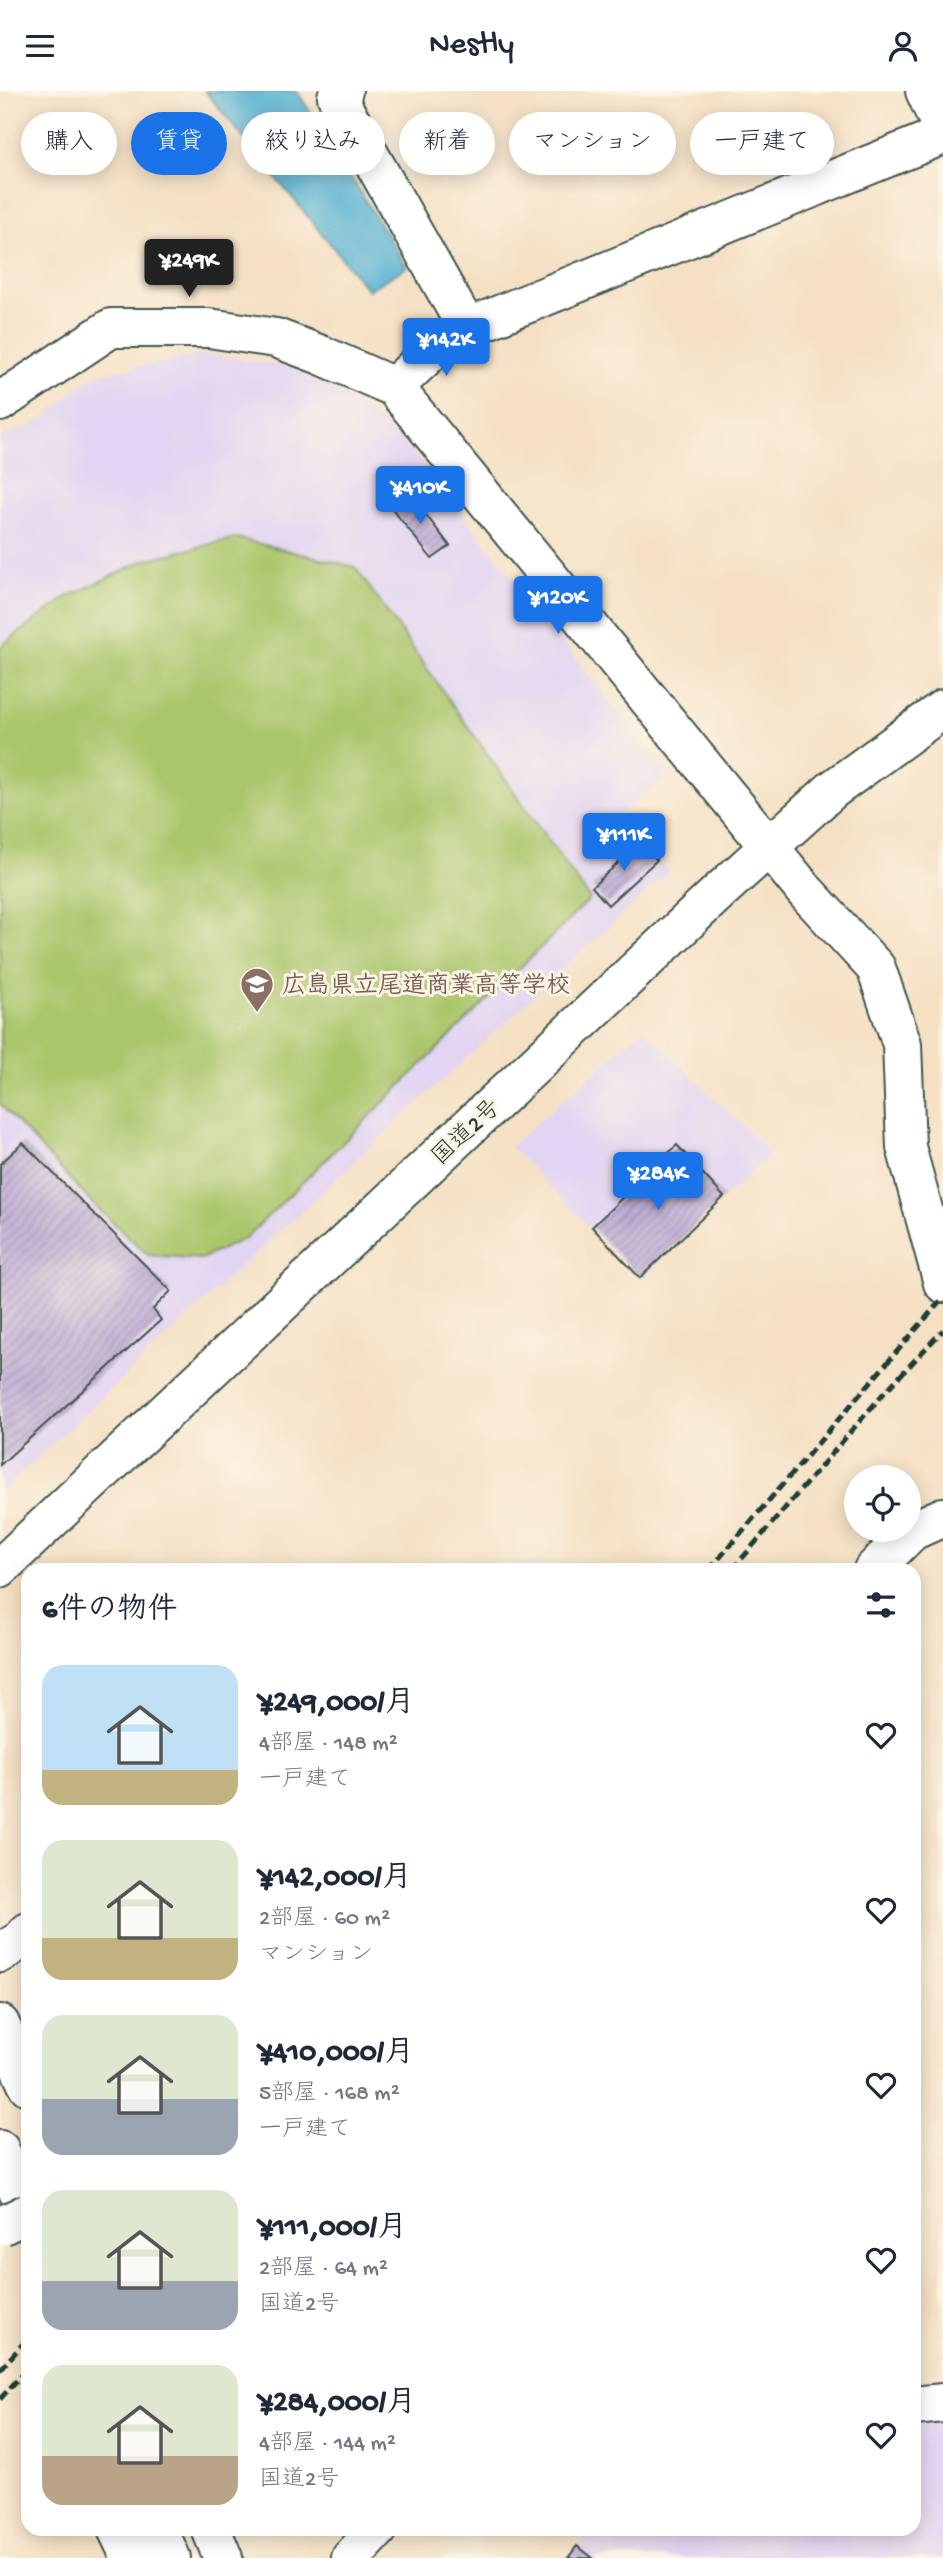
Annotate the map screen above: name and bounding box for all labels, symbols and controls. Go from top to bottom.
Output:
icon: menu [21,27,59,65]
text: Nestly [429,27,514,65]
icon: person [884,27,922,65]
chip: 購入 [21,112,117,175]
chip: 賃貸 [131,112,227,175]
chip: 絞り込み [241,112,385,175]
chip: 新着 [399,112,495,175]
chip: マンション [509,112,676,175]
chip: 一戸建て [690,112,834,175]
pin: ¥249K [140,239,238,299]
text: ¥249K [160,248,218,275]
pin: ¥142K [397,319,495,378]
text: ¥142K [419,327,473,354]
pin: ¥410K [371,467,469,526]
text: ¥410K [392,475,448,502]
pin: ¥120K [509,577,607,636]
text: ¥120K [530,585,586,612]
pin: ¥111K [575,813,673,873]
text: ¥111K [598,822,650,849]
school or university icon: 広島県立尾道商業高等学校 [238,965,276,1014]
place label: 広島県立尾道商業高等学校 [282,972,570,1002]
street label: 国道2号 [426,1094,508,1173]
pin: ¥284K [609,1153,707,1212]
text: ¥284K [629,1161,687,1188]
map controls [844,1465,921,1542]
button: locate [844,1465,921,1542]
icon: filters [862,1586,900,1624]
text: 6件の物件 [42,1594,177,1629]
text: ¥249,000/月 [259,1687,415,1722]
icon: home [98,1693,182,1777]
icon: heart [862,1716,900,1754]
text: 4部屋 · 148 m² [259,1731,398,1758]
text: 一戸建て [259,1767,351,1794]
text: ¥142,000/月 [259,1862,412,1897]
icon: home [98,1868,182,1952]
icon: heart [862,1891,900,1929]
text: 2部屋 · 60 m² [259,1906,390,1933]
text: マンション [259,1942,373,1969]
text: ¥410,000/月 [259,2037,414,2072]
icon: home [98,2043,182,2127]
icon: heart [862,2066,900,2104]
text: 5部屋 · 168 m² [259,2081,400,2108]
text: 一戸建て [259,2117,351,2144]
text: ¥111,000/月 [259,2212,407,2247]
icon: home [98,2218,182,2302]
icon: heart [862,2241,900,2279]
text: 2部屋 · 64 m² [259,2256,388,2283]
text: 国道2号 [259,2292,339,2319]
text: ¥284,000/月 [259,2387,416,2422]
icon: home [98,2393,182,2477]
icon: heart [862,2416,900,2454]
text: 4部屋 · 144 m² [259,2431,396,2458]
text: 国道2号 [259,2467,339,2494]

